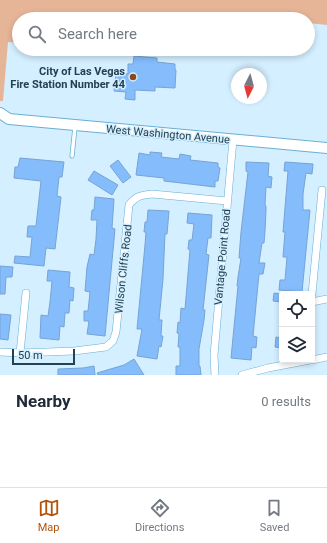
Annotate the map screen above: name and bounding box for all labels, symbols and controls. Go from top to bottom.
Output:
search box [12,12,315,56]
icon: search [26,23,48,45]
text: Search here [58,25,137,43]
place label: City of Las Vegas Fire Station Number 44 [10,65,126,91]
north arrow [231,68,267,104]
marker: City of Las Vegas Fire Station Number 44 [128,72,138,82]
street label: West Washington Avenue [106,123,231,146]
street label: Vantage Point Road [212,208,233,306]
street label: Wilson Cliffs Road [112,224,135,314]
map controls [279,291,315,363]
button: locate [279,291,315,327]
button: layers [279,327,315,363]
scale bar [12,347,75,366]
text: 50 m [18,349,43,362]
text: Nearby [16,391,71,411]
text: 0 results [261,394,311,409]
tab: Map [38,497,60,534]
tab: Directions [135,497,184,534]
tab: Saved [260,497,289,534]

